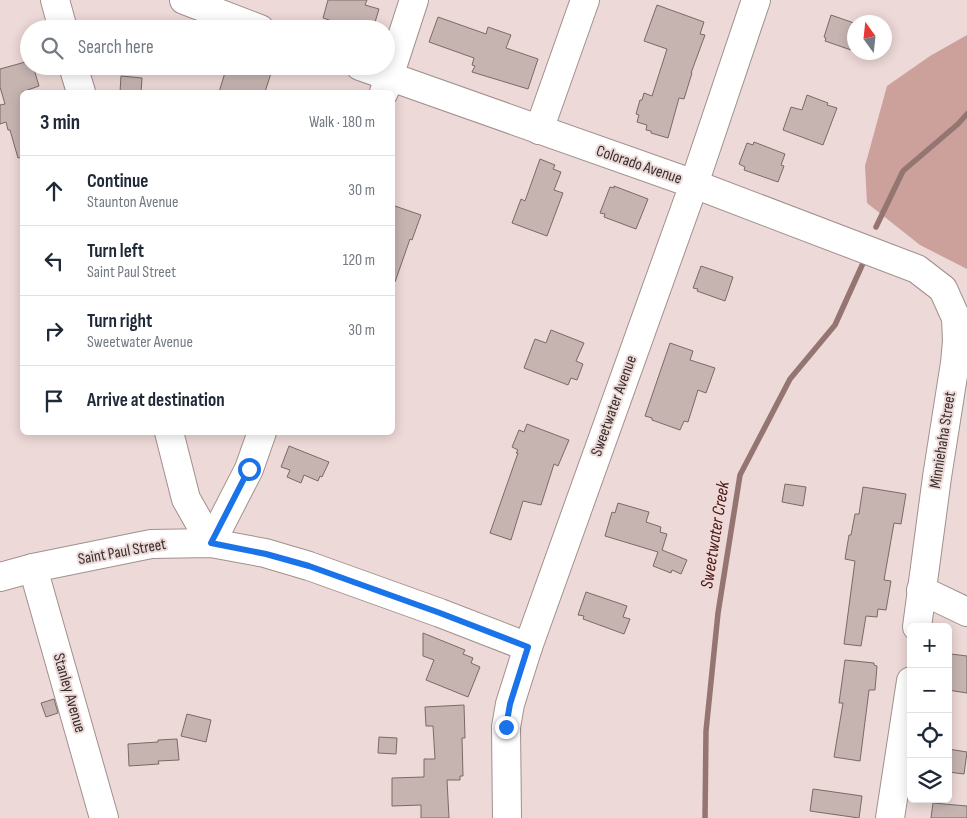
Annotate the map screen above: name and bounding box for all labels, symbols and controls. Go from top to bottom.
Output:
north arrow [847,15,892,60]
search box [20,20,395,75]
icon: search [38,34,66,62]
text: Search here [78,36,154,59]
text: 3 min [40,110,80,135]
text: Walk · 180 m [309,113,375,132]
street label: Colorado Avenue [594,141,684,189]
text: Continue [87,170,148,193]
icon: ahead [40,177,68,205]
text: 30 m [348,181,375,200]
text: Staunton Avenue [87,193,178,212]
text: Turn left [87,240,144,263]
icon: left [40,247,68,275]
text: 120 m [343,251,375,270]
text: Saint Paul Street [87,263,176,282]
text: Turn right [87,310,152,333]
icon: right [40,317,68,345]
text: 30 m [348,321,375,340]
text: Sweetwater Avenue [87,333,193,352]
street label: Sweetwater Avenue [587,353,641,459]
icon: arrive [40,387,68,415]
text: Arrive at destination [87,389,225,412]
street label: Minniehaha Street [926,390,960,490]
route start [238,458,261,481]
water label: Sweetwater Creek [696,479,734,590]
street label: Saint Paul Street [77,535,168,569]
map controls [907,623,952,803]
button: + [907,623,952,668]
street label: Stanley Avenue [49,651,89,735]
button: − [907,668,952,713]
button: locate [907,713,952,758]
route end [495,716,518,739]
button: layers [907,758,952,803]

